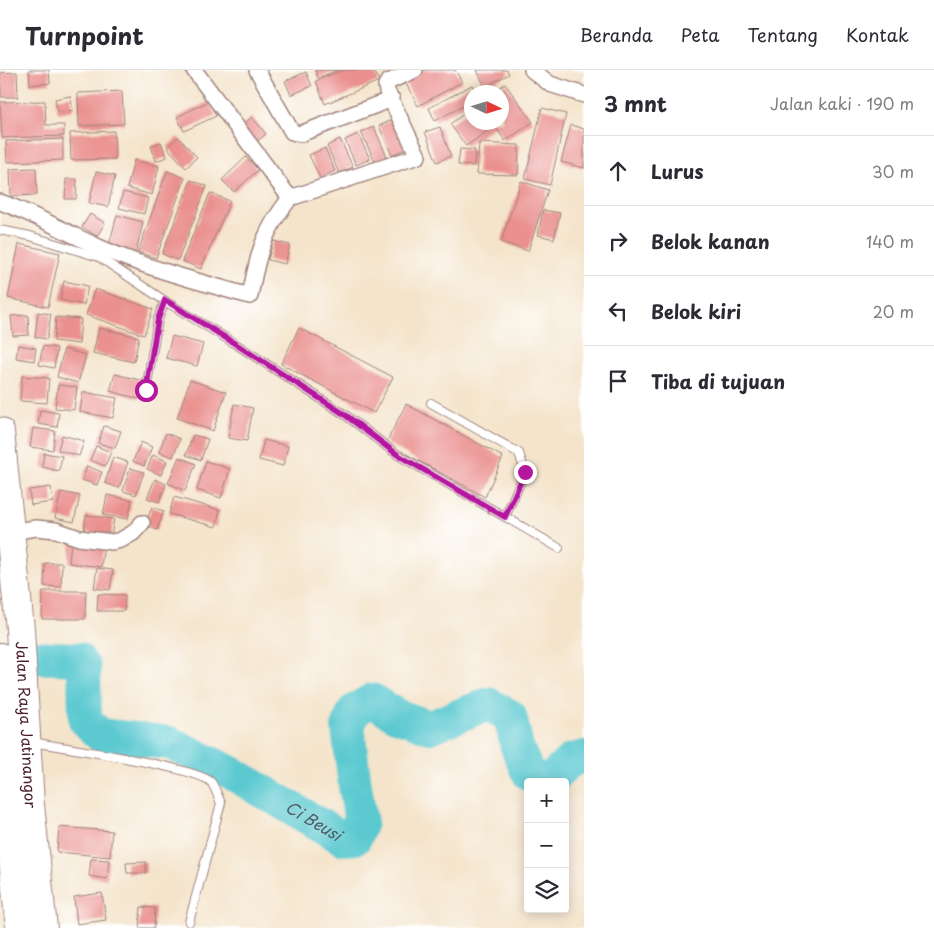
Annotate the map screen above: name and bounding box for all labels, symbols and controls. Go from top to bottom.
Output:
text: Turnpoint [25,17,144,53]
text: Beranda [580,21,653,48]
text: Peta [681,21,719,48]
text: Tentang [747,21,818,48]
text: Kontak [846,21,909,48]
north arrow [464,85,509,130]
text: 3 mnt [604,87,667,119]
text: Jalan kaki · 190 m [770,91,914,115]
icon: ahead [604,157,632,185]
text: Lurus [651,157,704,185]
text: 30 m [872,159,914,183]
icon: right [604,227,632,255]
text: Belok kanan [651,227,770,255]
text: 140 m [866,229,914,253]
icon: left [604,297,632,325]
text: Belok kiri [651,297,741,325]
text: 20 m [873,299,914,323]
icon: arrive [604,367,632,395]
text: Tiba di tujuan [651,367,785,395]
route start [135,379,158,402]
route end [514,461,537,484]
street label: Jalan Raya Jatinangor [11,641,43,809]
map controls [524,778,569,913]
button: + [524,778,569,823]
water label: Ci Beusi [281,794,349,847]
button: − [524,823,569,868]
button: layers [524,868,569,913]

